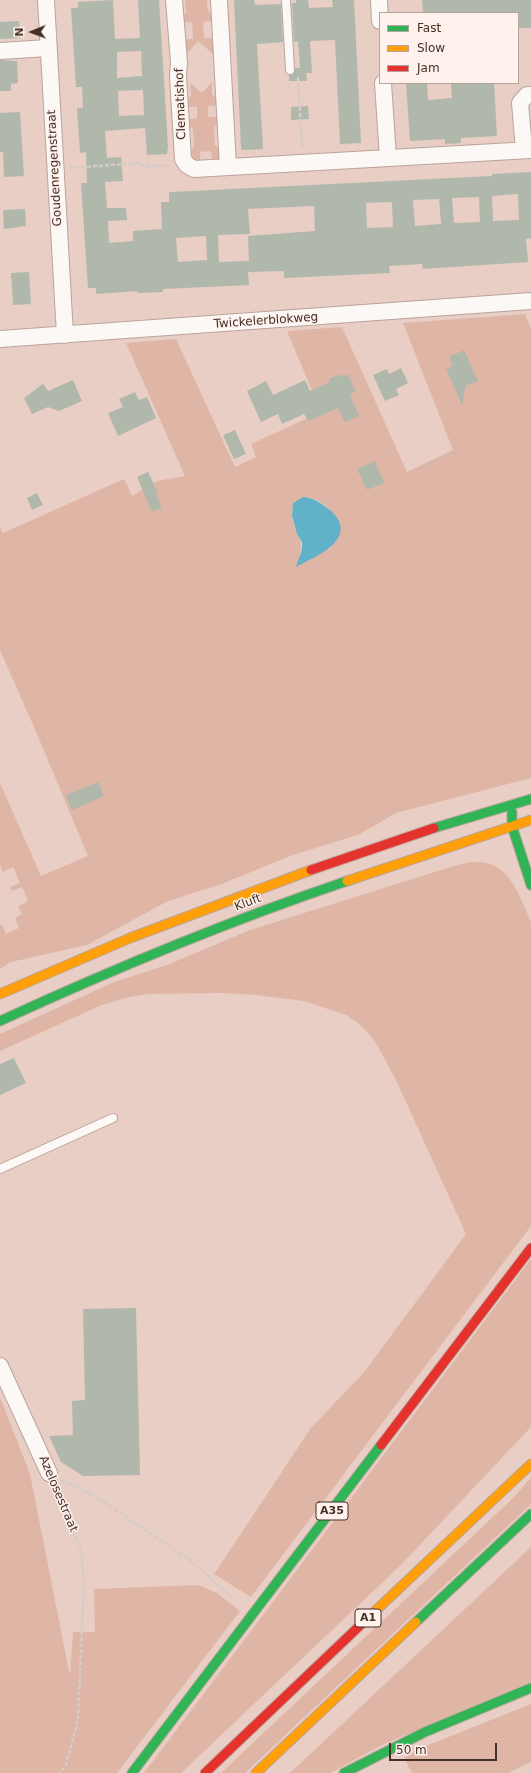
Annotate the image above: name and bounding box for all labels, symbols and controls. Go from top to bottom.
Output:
north arrow [12,12,52,52]
legend [379,12,519,84]
text: Fast [417,21,441,35]
text: N [13,27,26,37]
text: Slow [417,41,445,55]
text: Jam [417,61,440,75]
street label: Clematishof [173,68,189,140]
street label: Goudenregenstraat [45,109,65,227]
street label: Twickelerblokweg [213,310,319,332]
street label: Kluft [233,891,263,915]
street label: Azelosestraat [35,1454,81,1534]
road number: A35 [316,1502,348,1520]
road number: A1 [355,1609,381,1627]
scale bar [391,1735,499,1761]
text: 50 m [396,1743,427,1757]

